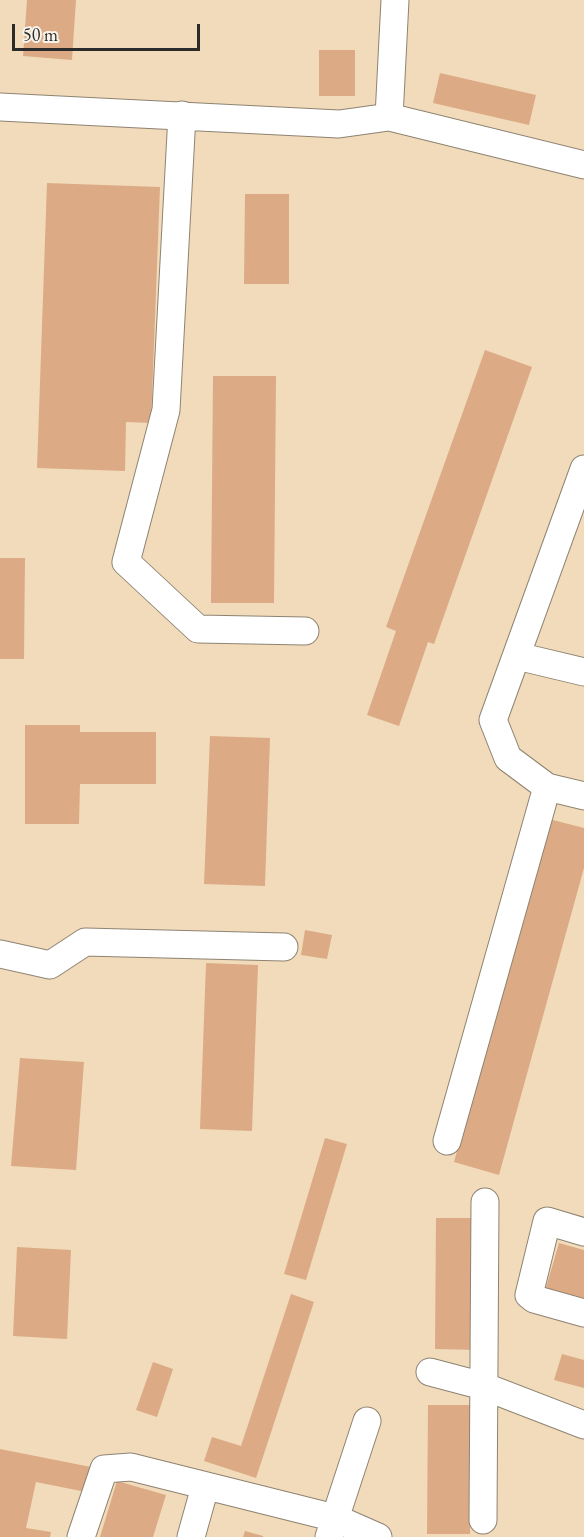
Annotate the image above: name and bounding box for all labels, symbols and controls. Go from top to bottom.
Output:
scale bar [15,12,202,50]
text: 50 m [23,23,58,46]

